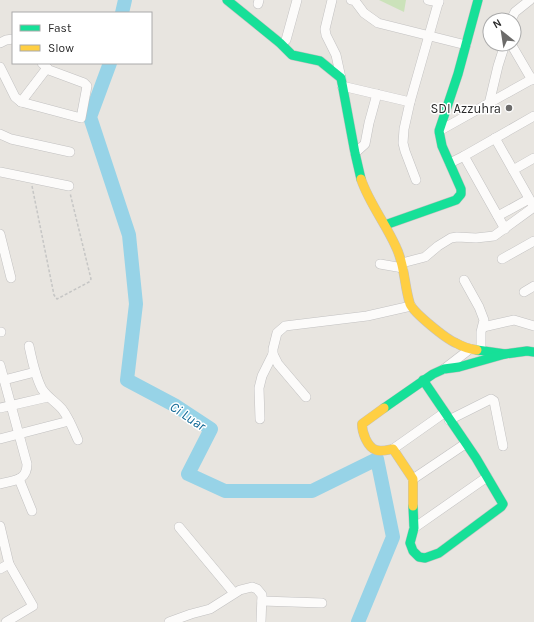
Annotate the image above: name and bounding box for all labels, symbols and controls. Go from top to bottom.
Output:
legend [12,12,152,64]
north arrow [482,12,522,52]
text: N [491,16,504,31]
text: Fast [48,21,72,35]
text: Slow [48,41,74,55]
place label: SDI Azzuhra [430,101,501,116]
marker: SDI Azzuhra [504,103,514,113]
water label: Ci Luar [166,398,210,435]

